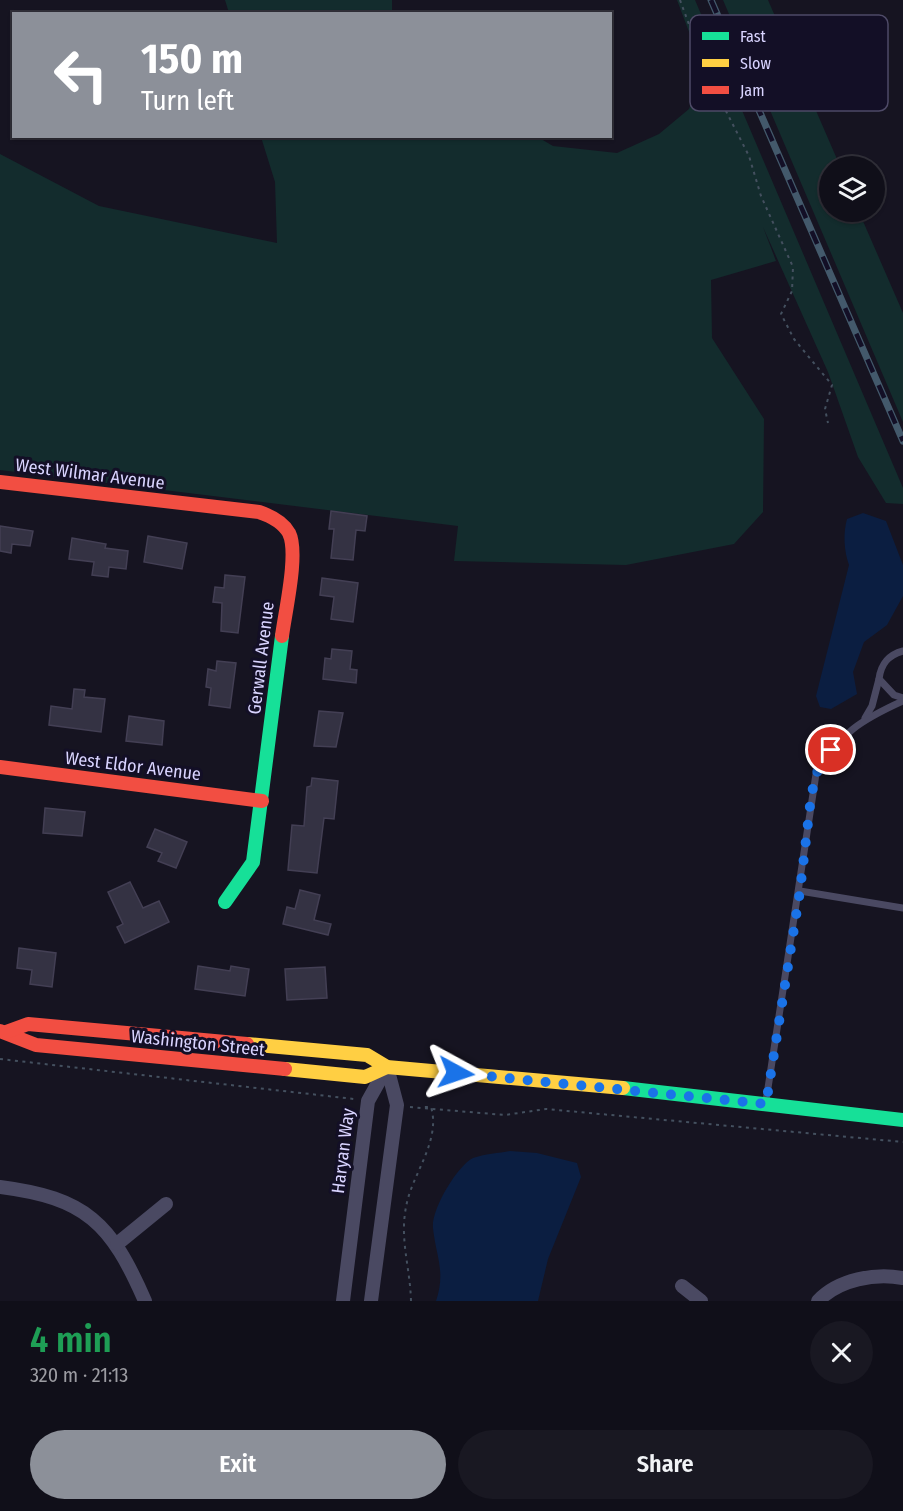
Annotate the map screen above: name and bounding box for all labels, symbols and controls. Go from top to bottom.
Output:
legend [690,15,888,111]
text: Fast [740,27,767,46]
text: 150 m [141,34,243,84]
icon: left [42,36,120,114]
text: Slow [740,54,771,73]
text: Jam [740,81,765,100]
text: Turn left [141,85,234,117]
map controls [819,156,885,222]
button: layers [819,156,885,222]
street label: West Wilmar Avenue [14,454,166,494]
street label: Gerwall Avenue [243,600,279,716]
pin [805,724,856,775]
icon: arrive [814,733,847,766]
street label: West Eldor Avenue [64,747,202,785]
street label: Washington Street [130,1025,266,1061]
position arrow [424,1041,488,1105]
street label: Haryan Way [327,1107,359,1195]
text: 4 min [30,1318,112,1362]
button: close [810,1321,873,1384]
text: 320 m · 21:13 [30,1363,128,1387]
button: Exit [30,1430,446,1499]
button: Share [458,1430,873,1499]

